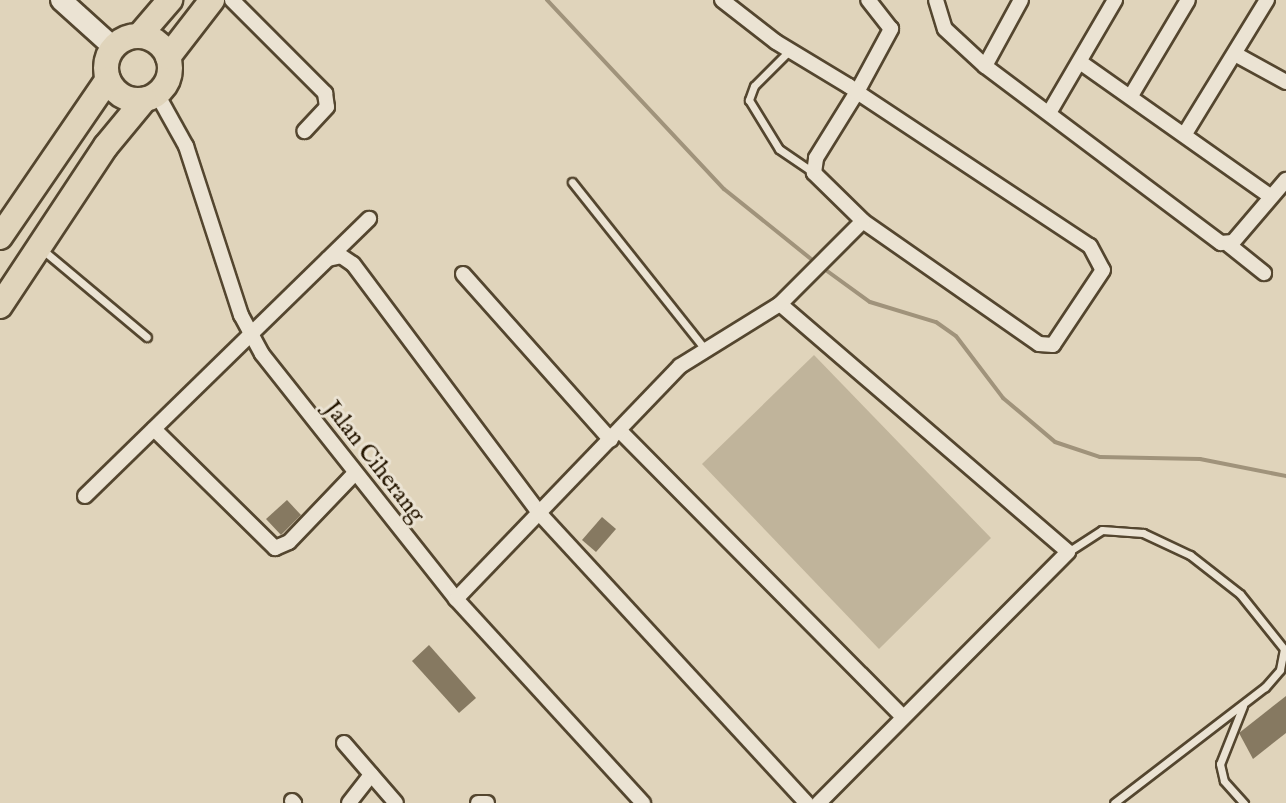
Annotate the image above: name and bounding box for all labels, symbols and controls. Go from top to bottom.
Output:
street label: Jalan Ciherang [317,395,431,529]

